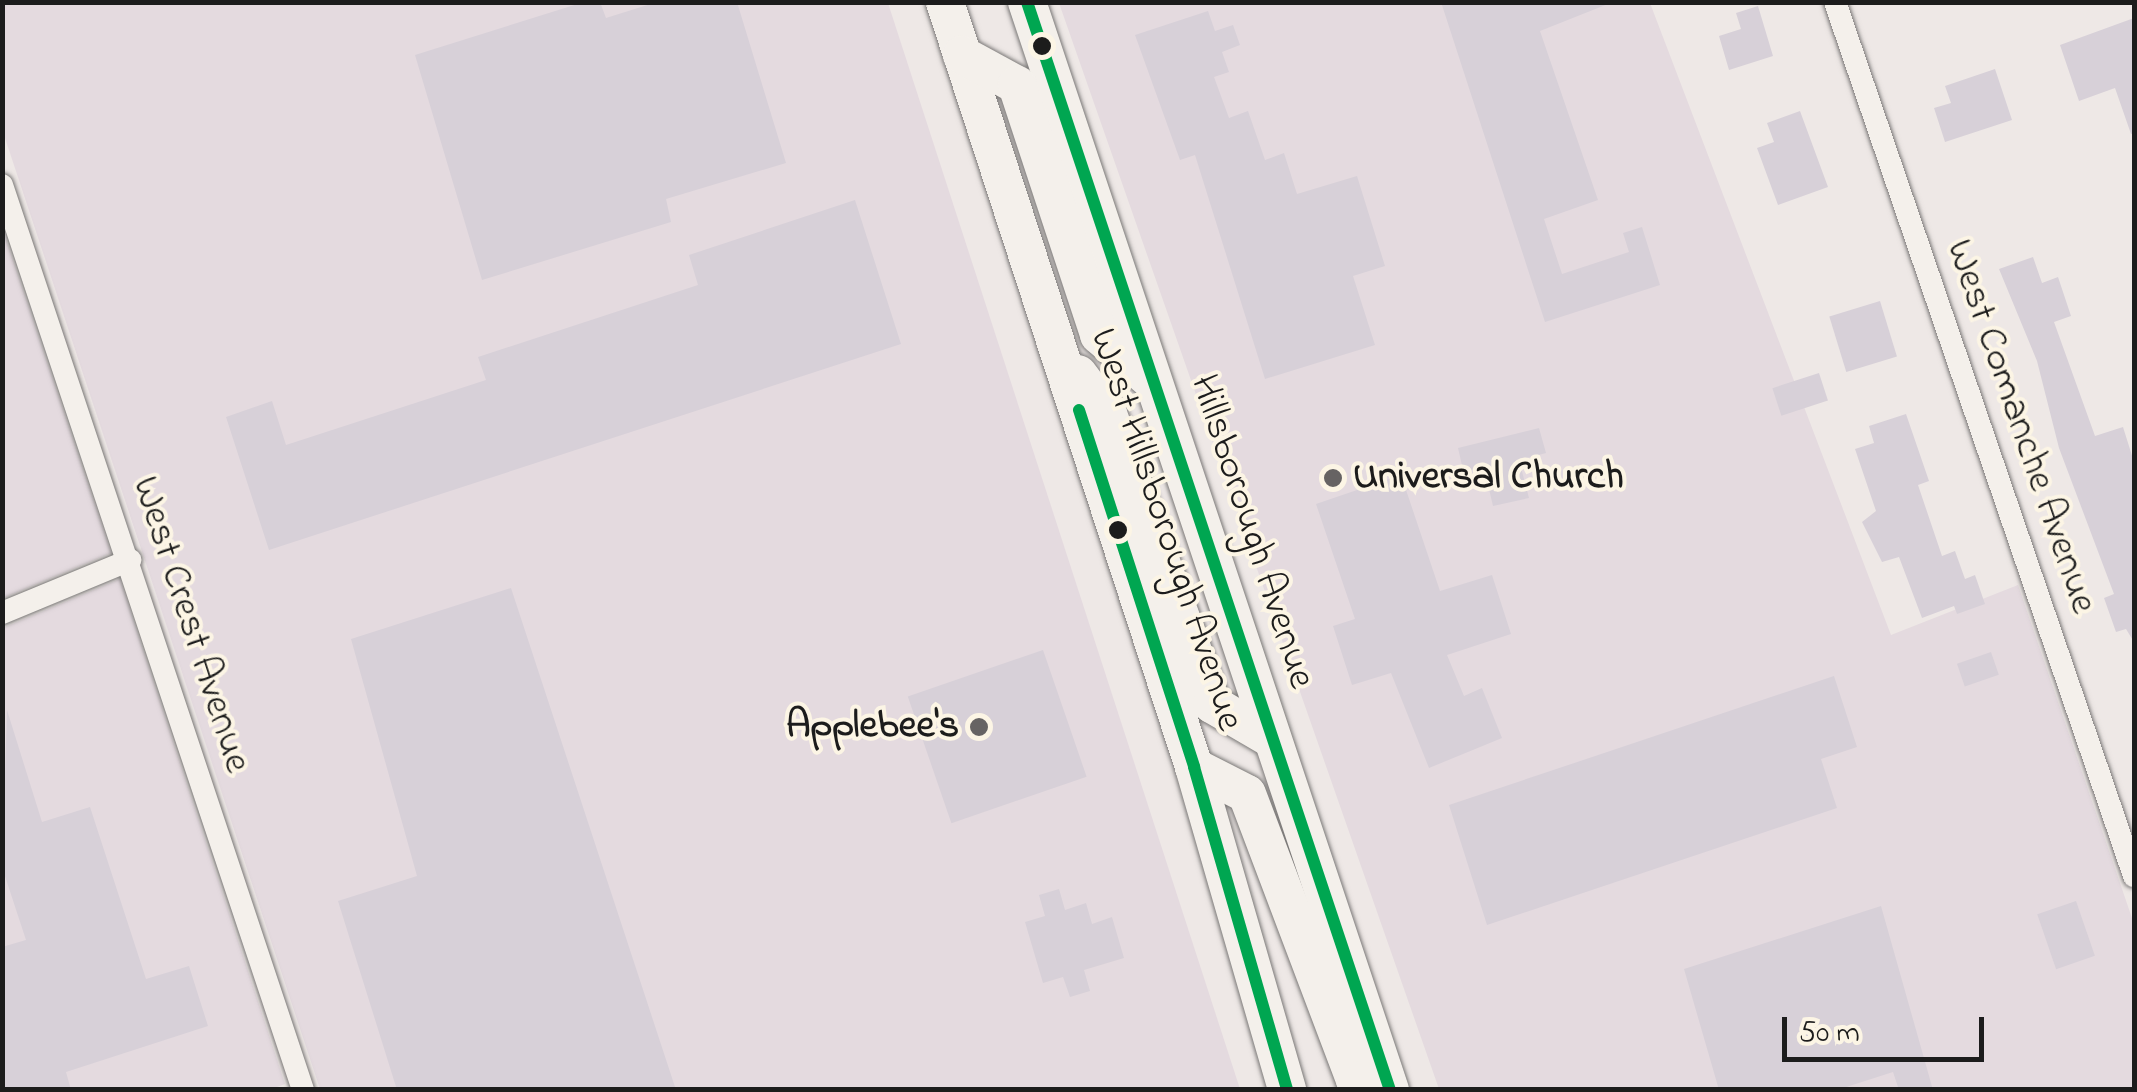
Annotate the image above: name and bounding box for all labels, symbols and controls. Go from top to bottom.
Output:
unlabelled marker [1032,36,1052,56]
street label: West Comanche Avenue [1933,234,2107,620]
street label: West Hillsborough Avenue [1077,323,1253,737]
street label: Hillsborough Avenue [1178,369,1324,695]
place label: Universal Church [1353,454,1624,502]
marker: Universal Church [1322,467,1344,489]
street label: West Crest Avenue [120,471,260,779]
unlabelled marker [1108,520,1128,540]
place label: Applebee's [786,703,959,751]
marker: Applebee's [968,716,990,738]
scale bar [1787,997,1990,1059]
text: 50 m [1799,1012,1860,1056]

